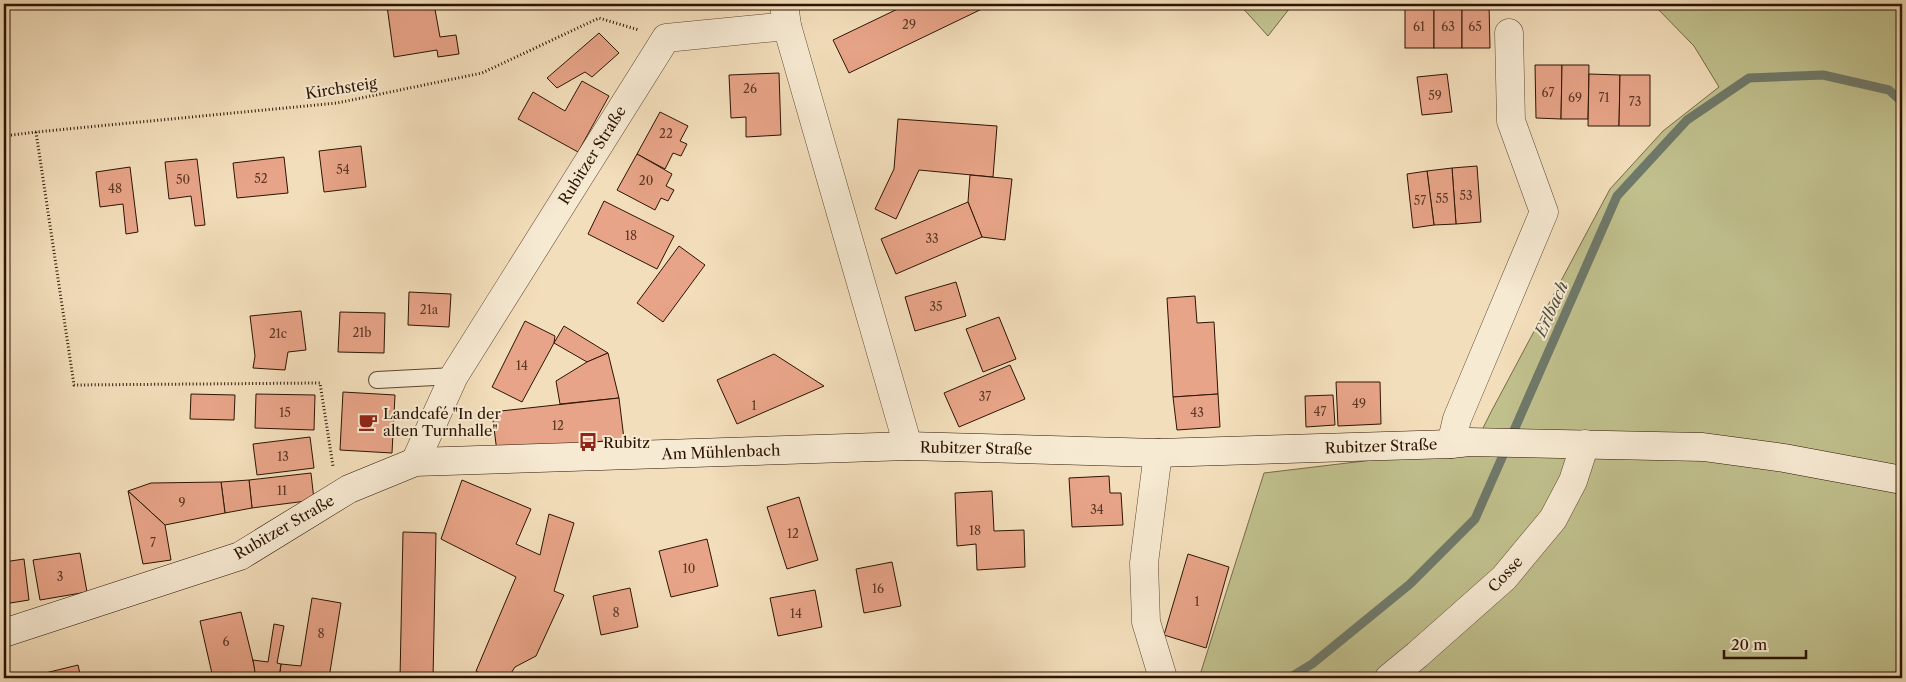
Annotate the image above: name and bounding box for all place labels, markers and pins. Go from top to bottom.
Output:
place label: Landcafé "In der alten Turnhalle" [383,404,502,440]
cafe icon: Landcafé "In der alten Turnhalle" [357,411,379,433]
bus stop icon: Rubitz [577,431,599,453]
place label: Rubitz [603,433,650,452]

